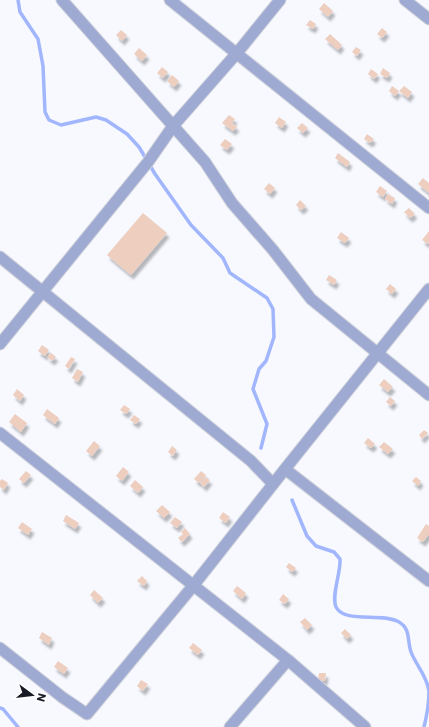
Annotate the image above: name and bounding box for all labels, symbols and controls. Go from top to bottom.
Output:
north arrow [12,675,52,715]
text: N [33,692,50,704]

